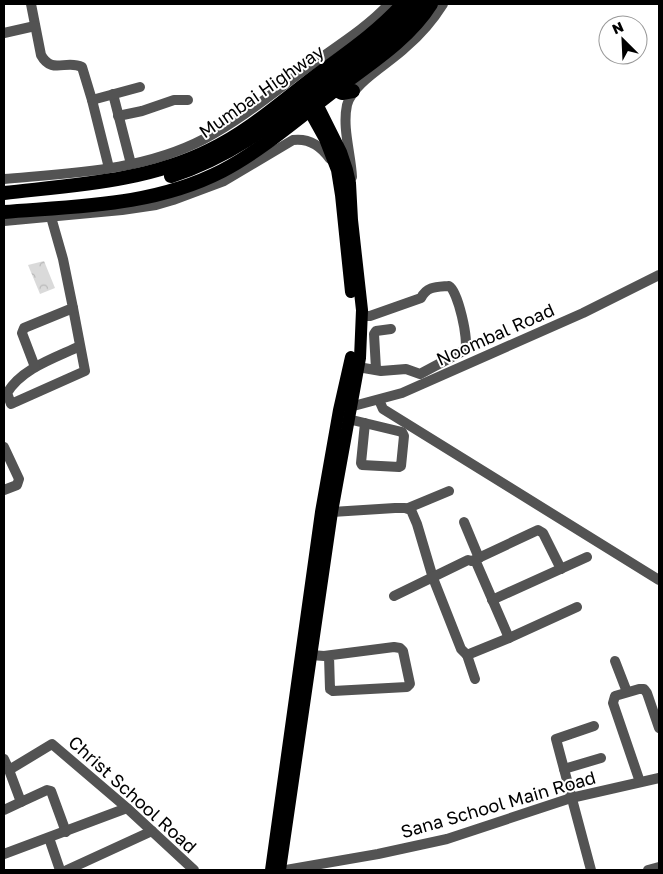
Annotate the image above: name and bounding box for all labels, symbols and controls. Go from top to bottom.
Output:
north arrow [598,15,648,65]
text: N [609,18,626,38]
street label: Mumbai Highway [194,40,328,142]
street label: Noombal Road [433,298,557,370]
street label: Christ School Road [64,731,202,857]
street label: Sana School Main Road [398,766,598,842]

